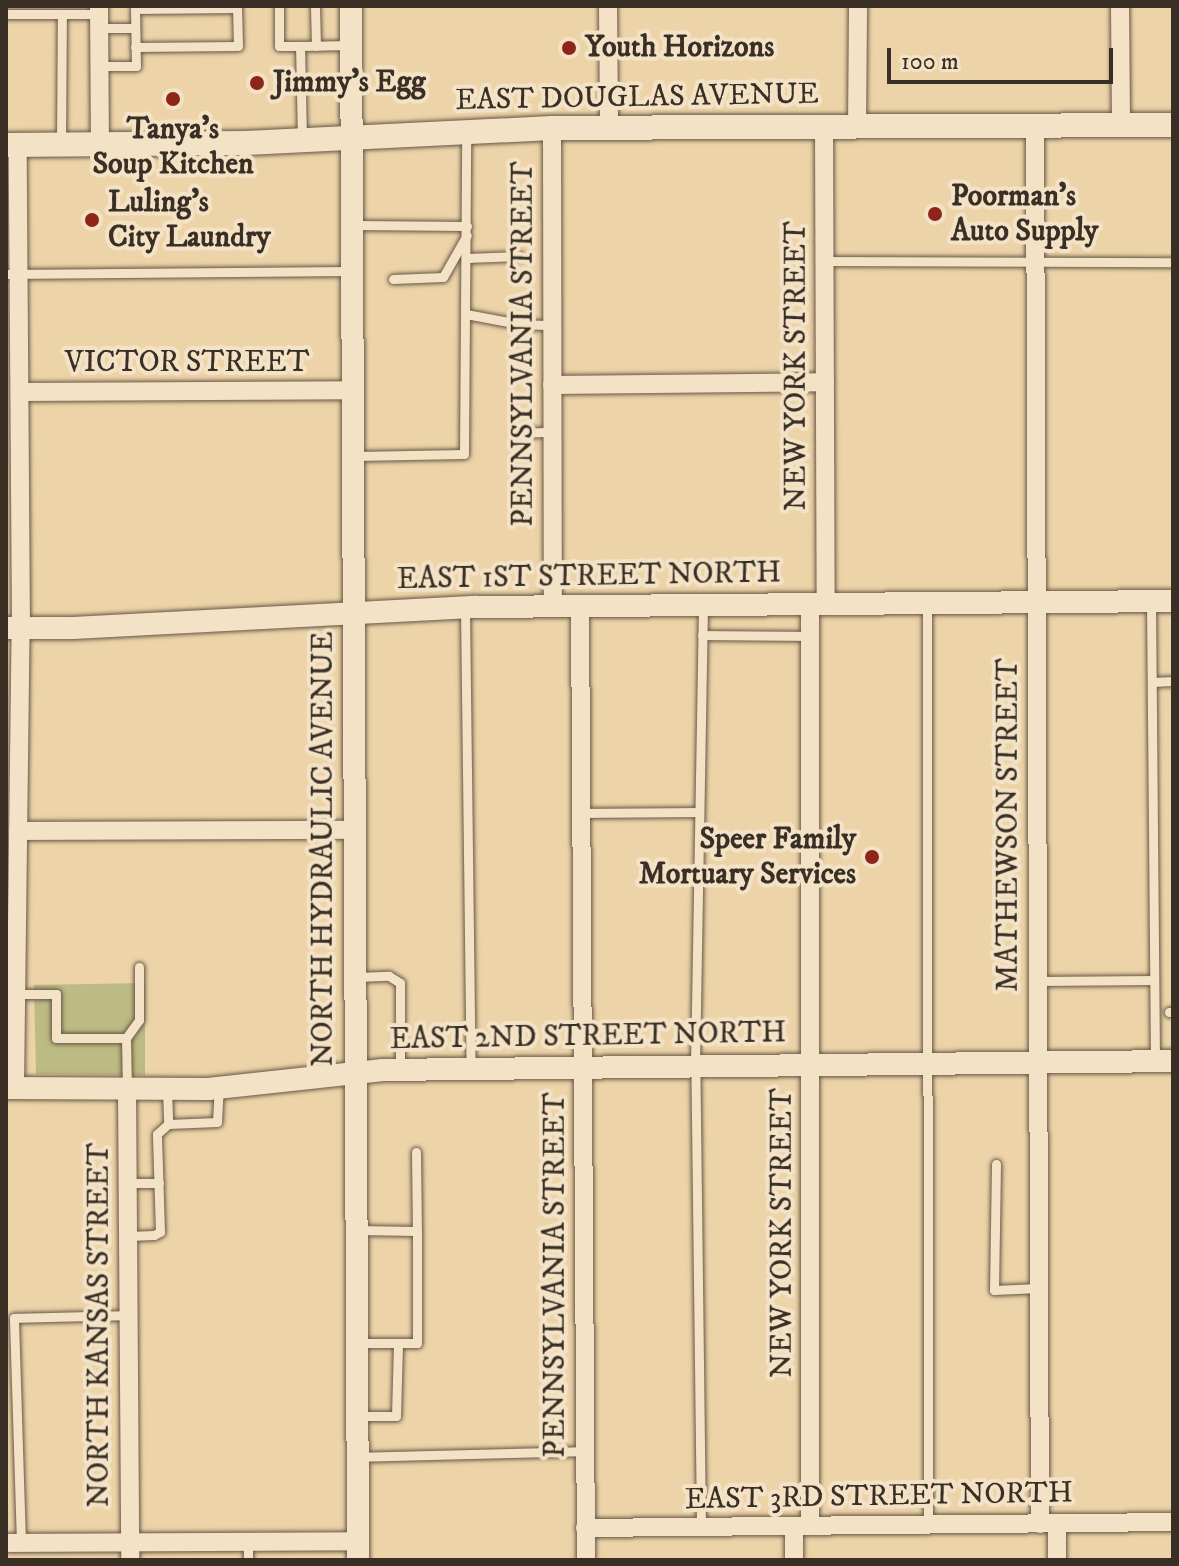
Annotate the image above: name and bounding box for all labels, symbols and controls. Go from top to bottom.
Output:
place label: Youth Horizons [585,30,774,66]
scale bar [891,32,1117,82]
marker: Youth Horizons [560,39,578,57]
text: 100 m [901,47,959,77]
place label: Jimmy's Egg [273,65,426,101]
marker: Jimmy's Egg [248,74,266,92]
street label: EAST DOUGLAS AVENUE [455,77,819,119]
marker: Tanya's Soup Kitchen [164,90,182,108]
place label: Tanya's Soup Kitchen [92,112,254,182]
street label: PENNSYLVANIA STREET [506,161,542,527]
place label: Poorman's Auto Supply [951,179,1098,250]
place label: Luling's City Laundry [108,185,271,256]
marker: Poorman's Auto Supply [926,205,944,223]
marker: Luling's City Laundry [83,211,101,229]
street label: NEW YORK STREET [779,221,815,511]
street label: VICTOR STREET [65,345,309,381]
street label: EAST 1ST STREET NORTH [397,556,781,598]
street label: NORTH HYDRAULIC AVENUE [306,631,342,1067]
street label: MATHEWSON STREET [991,658,1027,992]
place label: Speer Family Mortuary Services [639,822,856,892]
marker: Speer Family Mortuary Services [863,848,881,866]
street label: EAST 2ND STREET NORTH [389,1016,787,1058]
street label: NEW YORK STREET [765,1088,801,1378]
street label: PENNSYLVANIA STREET [538,1092,574,1458]
street label: NORTH KANSAS STREET [82,1143,118,1507]
street label: EAST 3RD STREET NORTH [685,1476,1073,1518]

